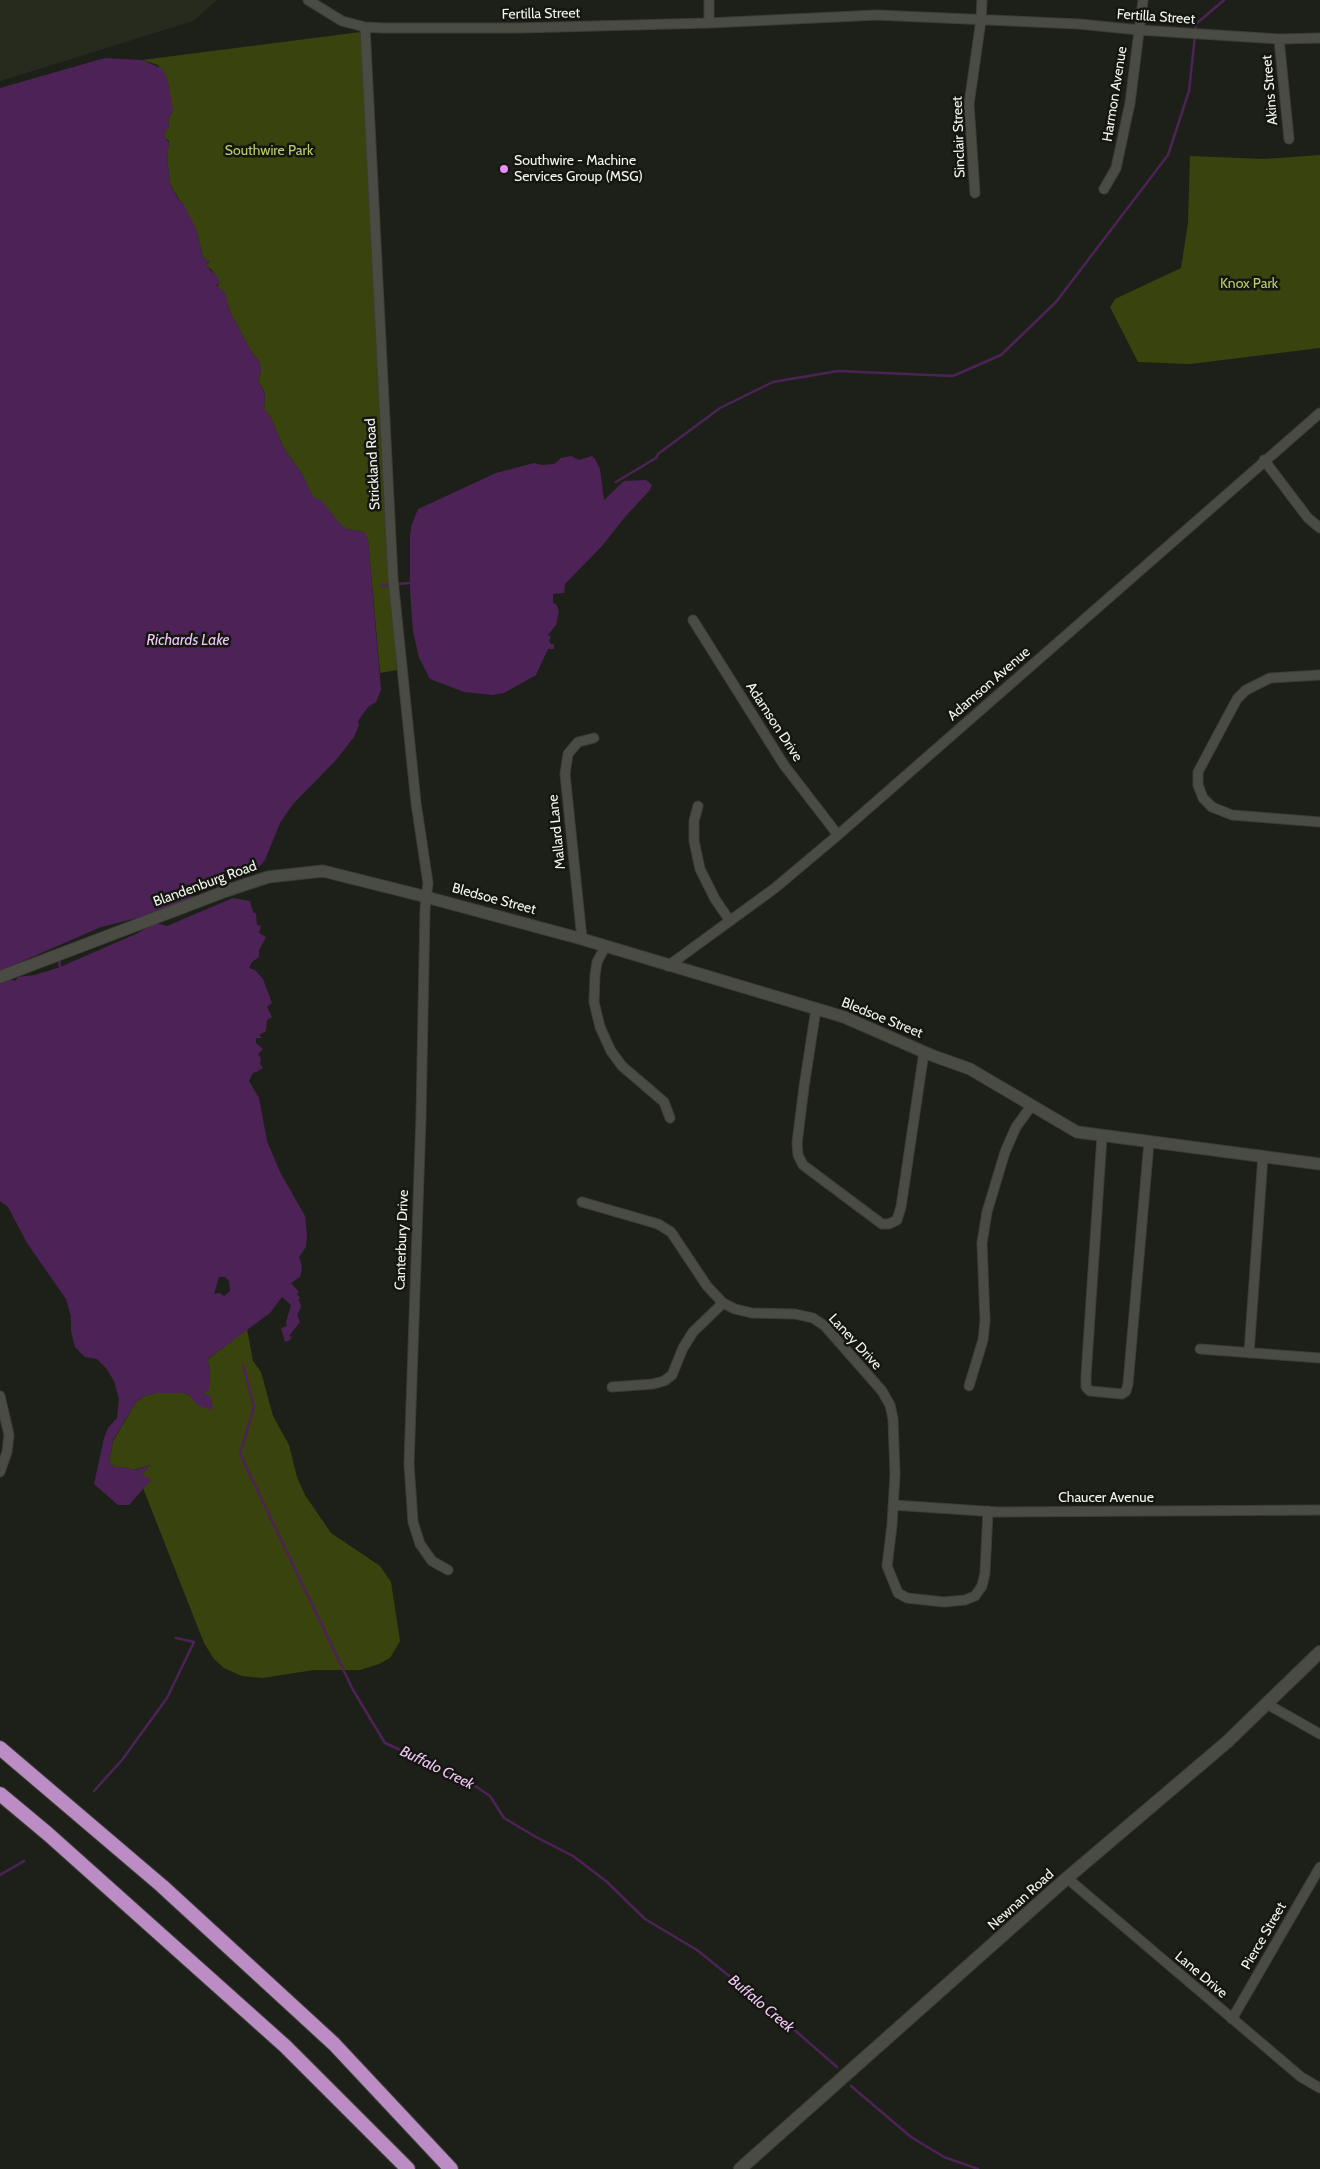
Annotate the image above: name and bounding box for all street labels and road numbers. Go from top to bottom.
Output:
street label: Fertilla Street [502,5,580,23]
street label: Fertilla Street [1116,6,1196,28]
street label: Harmon Avenue [1099,45,1131,143]
street label: Akins Street [1259,54,1281,126]
street label: Sinclair Street [949,96,969,178]
street label: Strickland Road [362,418,384,510]
street label: Adamson Avenue [944,644,1034,724]
street label: Adamson Drive [742,679,806,765]
street label: Mallard Lane [545,794,569,870]
street label: Blandenburg Road [151,857,259,911]
street label: Bledsoe Street [450,880,538,918]
street label: Bledsoe Street [839,994,925,1042]
street label: Canterbury Drive [392,1190,412,1290]
street label: Laney Drive [825,1311,885,1373]
street label: Chaucer Avenue [1058,1490,1154,1506]
street label: Newnan Road [985,1866,1057,1934]
street label: Pierce Street [1238,1899,1290,1973]
street label: Lane Drive [1171,1948,1231,2002]

